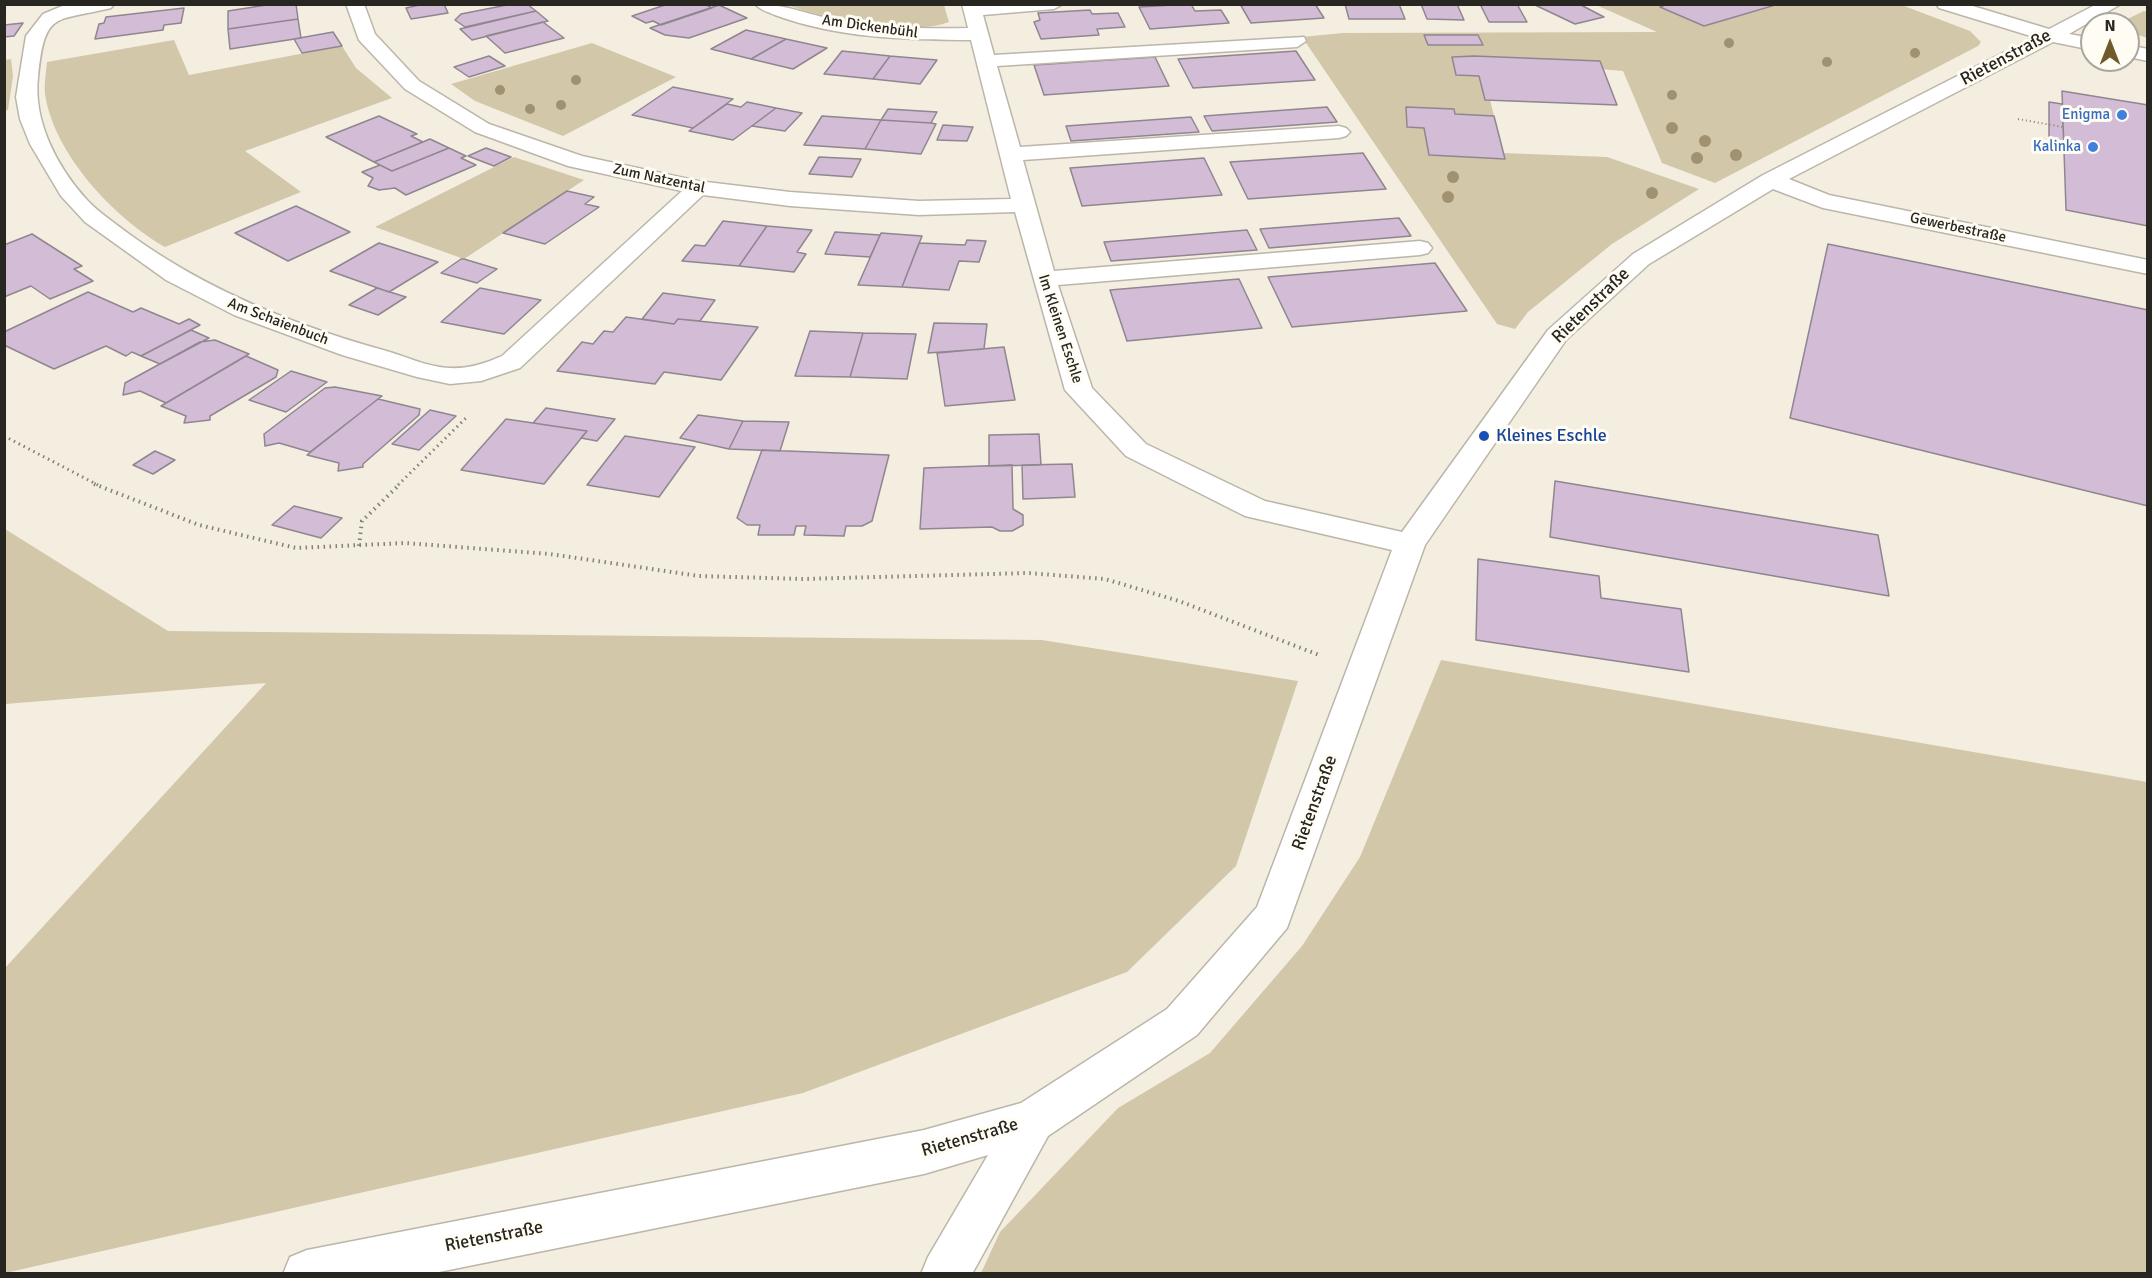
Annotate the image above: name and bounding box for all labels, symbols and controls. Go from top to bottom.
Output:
street label: Am Dickenbühl [821,11,919,43]
north arrow [2080,12,2140,72]
text: N [2104,16,2116,36]
street label: Rietenstraße [1957,25,2055,91]
place label: Enigma [2062,106,2110,124]
marker: Enigma [2115,108,2129,122]
place label: Kalinka [2033,138,2081,156]
marker: Kalinka [2086,140,2100,154]
street label: Zum Natzental [611,160,707,198]
street label: Gewerbestraße [1908,209,2008,247]
street label: Rietenstraße [1548,264,1634,348]
street label: Im Kleinen Eschle [1034,272,1086,386]
street label: Am Schaienbuch [225,294,331,350]
place label: Kleines Eschle [1496,425,1607,447]
marker: Kleines Eschle [1477,429,1491,443]
street label: Rietenstraße [1288,752,1342,854]
street label: Rietenstraße [919,1114,1021,1162]
street label: Rietenstraße [443,1217,545,1257]

